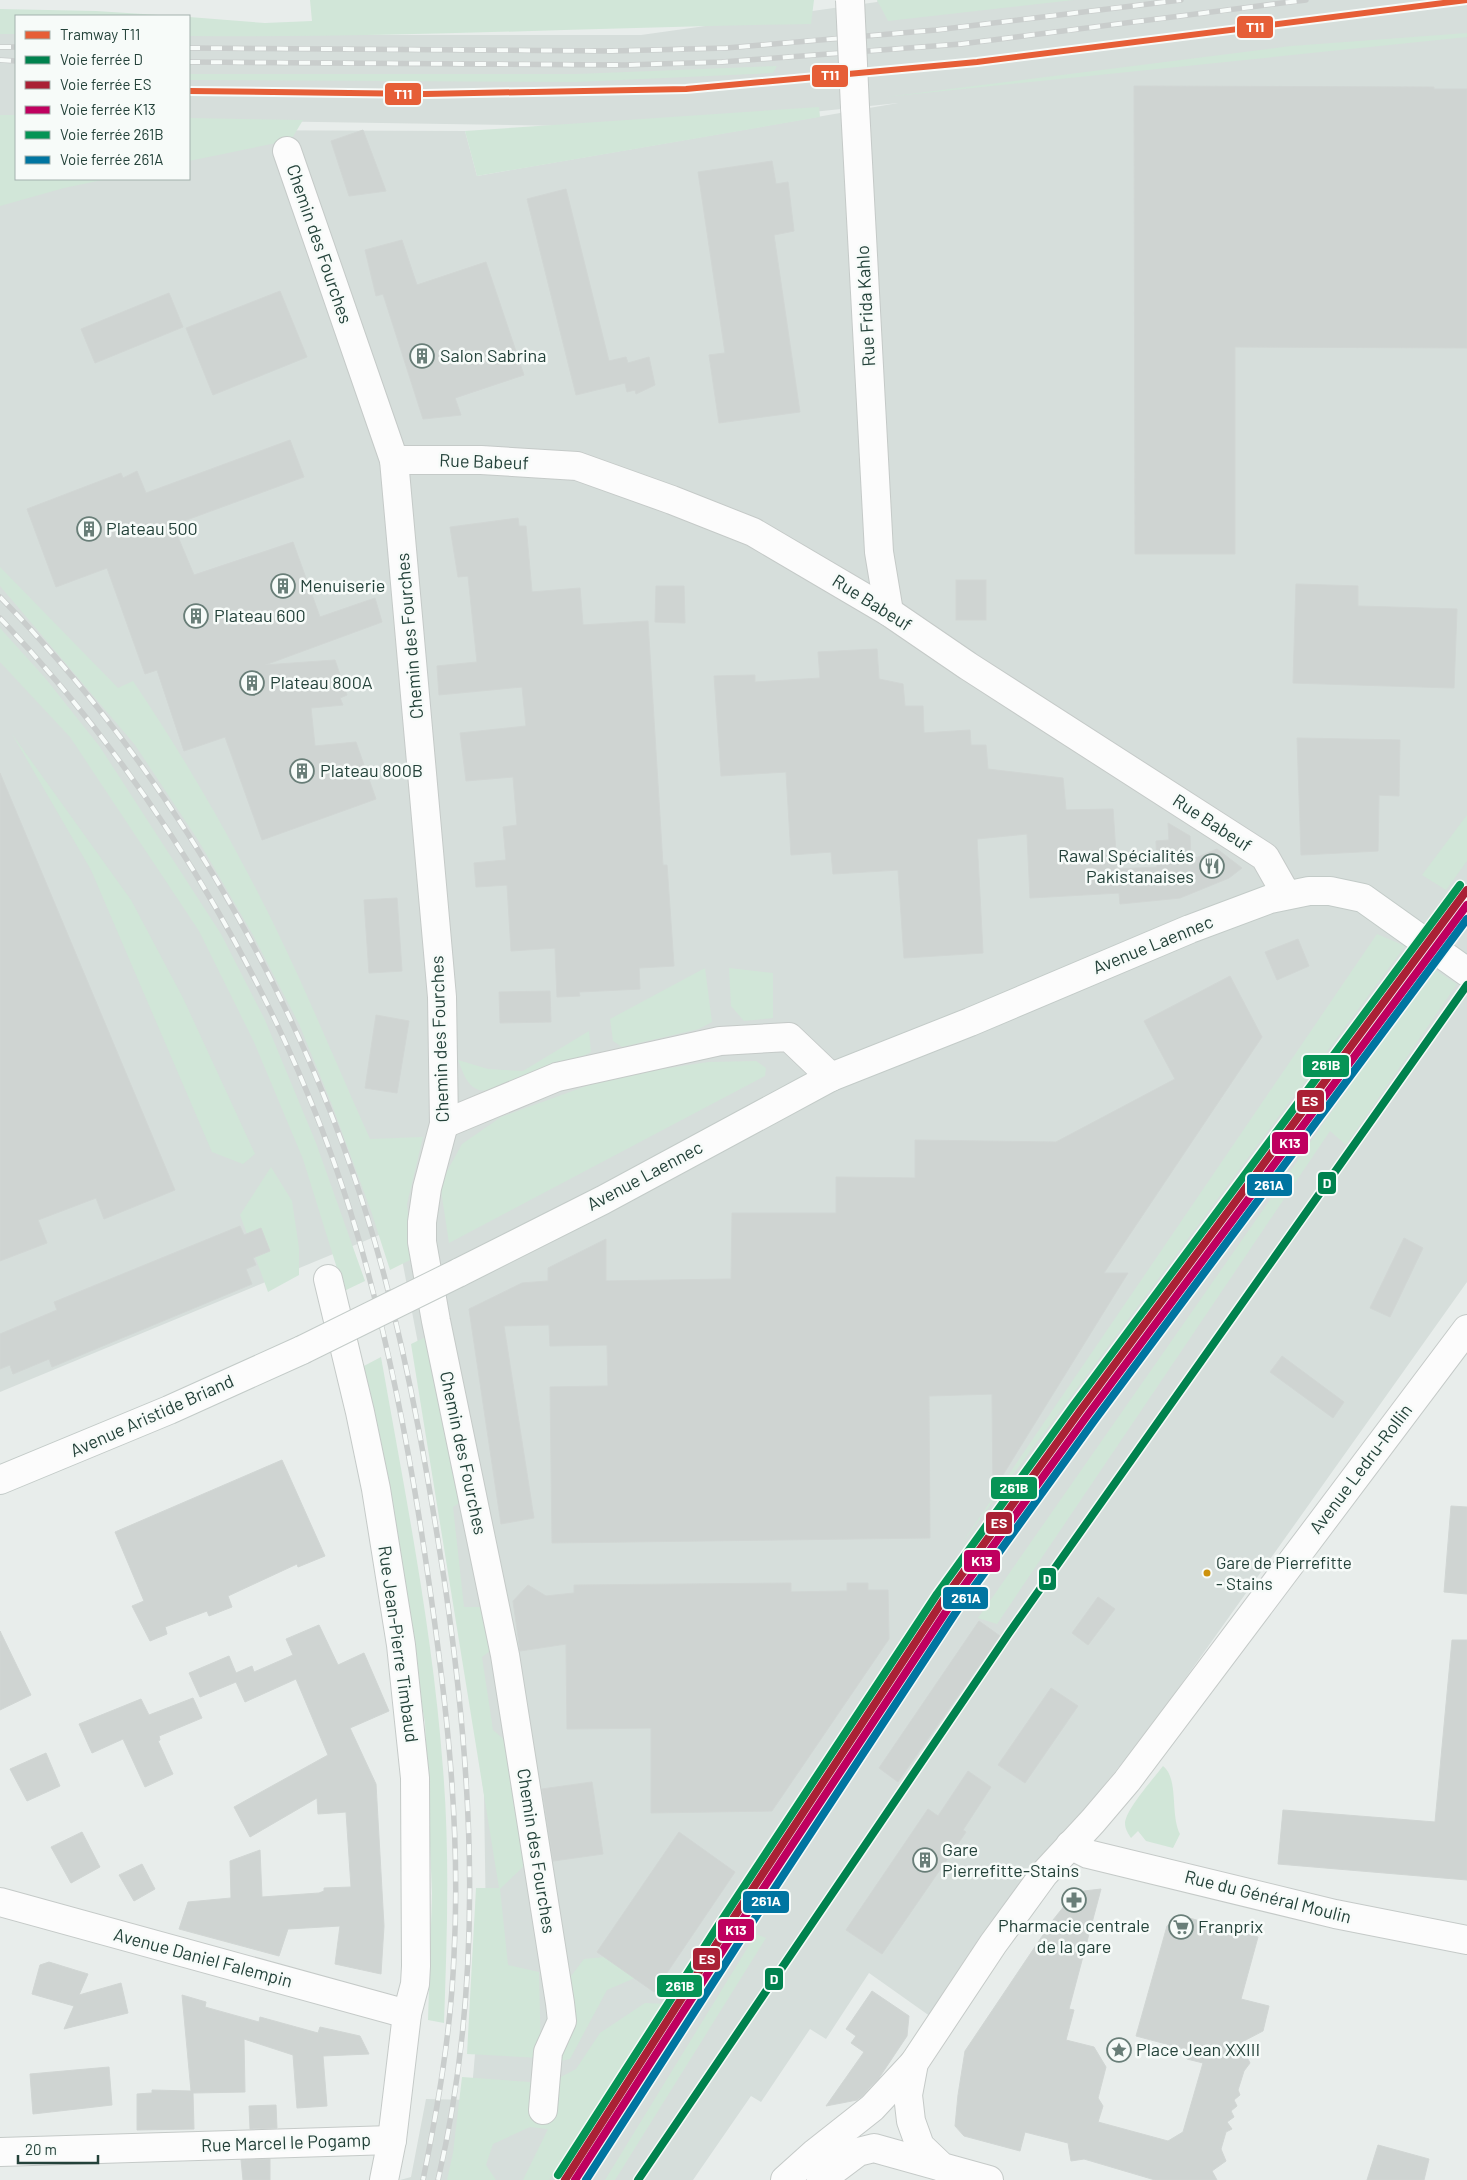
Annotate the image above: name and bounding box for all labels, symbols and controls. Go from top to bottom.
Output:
legend [15,15,190,180]
line badge: T11 [1236,15,1274,39]
text: T11 [1246,18,1264,35]
text: Tramway T11 [60,25,140,43]
text: Voie ferrée D [60,50,143,68]
line badge: T11 [811,64,849,88]
text: T11 [821,66,839,83]
text: Voie ferrée ES [60,75,151,93]
line badge: T11 [384,82,422,106]
text: T11 [394,85,412,102]
text: Voie ferrée K13 [60,100,156,118]
text: Voie ferrée 261B [60,125,164,143]
text: Voie ferrée 261A [60,150,163,168]
street label: Chemin des Fourches [282,161,358,326]
street label: Rue Frida Kahlo [851,245,879,367]
building icon: Salon Sabrina [409,343,435,369]
place label: Salon Sabrina [440,344,546,366]
street label: Rue Babeuf [439,448,529,474]
building icon: Plateau 500 [76,516,102,542]
place label: Plateau 500 [106,517,198,539]
street label: Chemin des Fourches [391,552,427,720]
street label: Rue Babeuf [829,569,916,635]
building icon: Menuiserie [270,573,296,599]
place label: Menuiserie [300,574,385,596]
building icon: Plateau 600 [183,603,209,629]
place label: Plateau 600 [214,604,306,626]
building icon: Plateau 800A [239,670,265,696]
place label: Plateau 800A [270,671,373,693]
building icon: Plateau 800B [289,758,315,784]
place label: Plateau 800B [320,759,423,781]
street label: Rue Babeuf [1169,789,1256,856]
place label: Rawal Spécialités Pakistanaises [1058,844,1194,887]
restaurant icon: Rawal Spécialités Pakistanaises [1199,853,1225,879]
street label: Avenue Laennec [1089,910,1216,978]
street label: Chemin des Fourches [425,955,453,1123]
line badge: 261B [1302,1054,1350,1078]
text: 261B [1312,1056,1340,1073]
line badge: ES [1296,1089,1325,1113]
text: ES [1302,1092,1318,1109]
line badge: K13 [1271,1131,1309,1155]
text: K13 [1279,1134,1301,1151]
street label: Avenue Laennec [583,1135,706,1215]
line badge: D [1317,1171,1337,1195]
line badge: 261A [1246,1173,1293,1197]
text: D [1323,1174,1332,1191]
text: 261A [1254,1176,1284,1193]
street label: Avenue Aristide Briand [66,1369,237,1461]
street label: Chemin des Fourches [436,1369,492,1537]
street label: Avenue Ledru-Rollin [1304,1399,1416,1538]
line badge: 261B [990,1476,1038,1500]
text: 261B [1000,1479,1028,1496]
line badge: ES [985,1511,1013,1535]
text: ES [991,1514,1007,1531]
street label: Rue Jean-Pierre Timbaud [374,1544,424,1744]
line badge: K13 [963,1549,1001,1573]
text: K13 [971,1552,993,1569]
place label: Gare de Pierrefitte - Stains [1216,1552,1352,1593]
line badge: D [1038,1567,1057,1591]
marker: Gare de Pierrefitte - Stains [1202,1568,1212,1578]
text: D [1043,1570,1052,1587]
line badge: 261A [942,1586,989,1610]
text: 261A [951,1589,981,1606]
street label: Chemin des Fourches [513,1767,561,1935]
place label: Gare Pierrefitte-Stains [942,1838,1079,1881]
building icon: Gare Pierrefitte-Stains [912,1847,938,1873]
street label: Rue du Général Moulin [1183,1865,1354,1927]
pharmacy icon: Pharmacie centrale de la gare [1061,1887,1087,1913]
line badge: 261A [742,1890,790,1914]
text: 261A [751,1892,781,1909]
place label: Pharmacie centrale de la gare [998,1914,1150,1957]
supermarket icon: Franprix [1168,1914,1194,1940]
place label: Franprix [1198,1915,1264,1937]
line badge: K13 [717,1918,755,1942]
text: K13 [725,1921,747,1938]
street label: Avenue Daniel Falempin [111,1923,295,1992]
line badge: ES [692,1947,721,1971]
text: ES [699,1950,715,1967]
line badge: D [764,1967,784,1991]
text: D [770,1970,779,1987]
line badge: 261B [656,1974,703,1998]
text: 261B [666,1977,694,1994]
place icon: Place Jean XXIII [1106,2037,1132,2063]
place label: Place Jean XXIII [1136,2038,1260,2060]
street label: Rue Marcel le Pogamp [201,2128,371,2156]
scale bar [18,2132,98,2164]
text: 20 m [25,2140,57,2158]

